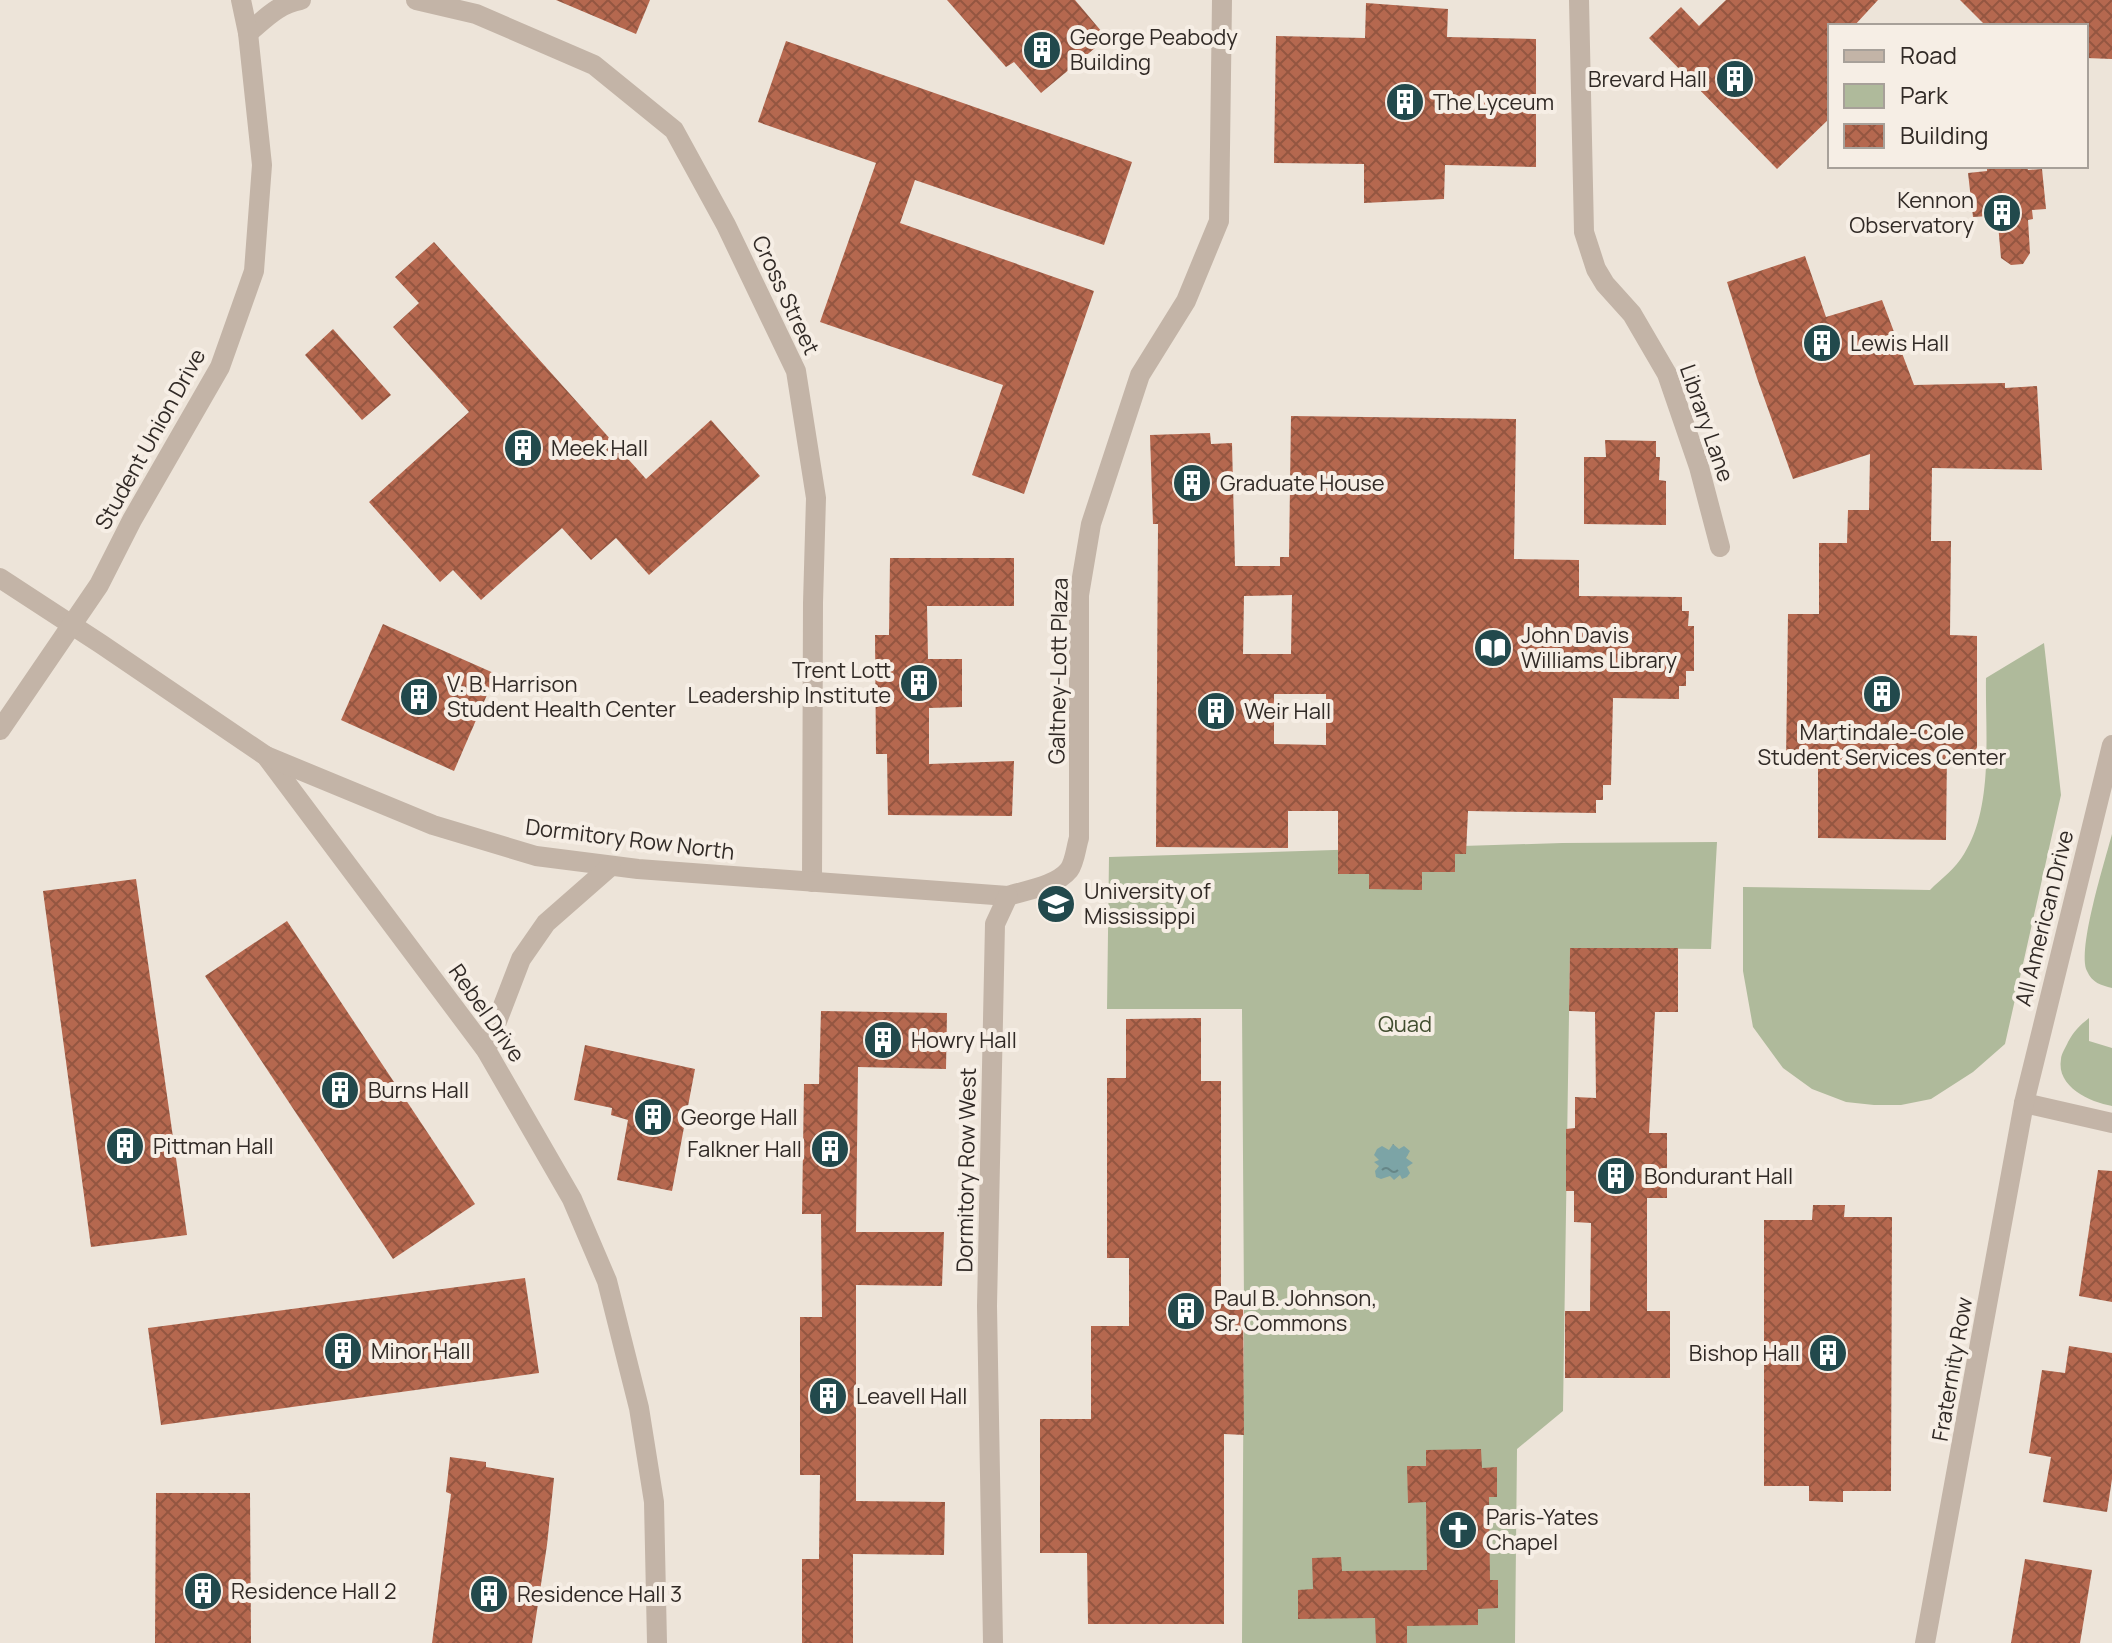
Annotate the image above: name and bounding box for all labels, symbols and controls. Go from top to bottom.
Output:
place label: George Peabody Building [1070,22,1238,77]
legend [1828,24,2088,168]
building icon: George Peabody Building [1021,29,1063,71]
text: Road [1900,38,1957,71]
building icon: Brevard Hall [1714,58,1756,100]
place label: Brevard Hall [1588,64,1707,94]
text: Park [1900,78,1949,111]
building icon: The Lyceum [1384,81,1426,123]
place label: The Lyceum [1433,87,1554,117]
text: Building [1900,118,1988,151]
place label: Kennon Observatory [1849,185,1974,240]
building icon: Kennon Observatory [1981,192,2023,234]
street label: Cross Street [745,230,827,360]
building icon: Lewis Hall [1801,322,1843,364]
place label: Lewis Hall [1850,328,1949,358]
street label: Student Union Drive [88,343,212,535]
street label: Library Lane [1673,360,1741,486]
building icon: Meek Hall [502,427,544,469]
place label: Meek Hall [551,433,648,463]
building icon: Graduate House [1171,462,1213,504]
place label: Graduate House [1220,468,1385,498]
street label: Galtney-Lott Plaza [1041,577,1075,765]
place label: John Davis Williams Library [1521,620,1677,675]
library icon: John Davis Williams Library [1472,627,1514,669]
place label: Trent Lott Leadership Institute [688,655,891,710]
building icon: Trent Lott Leadership Institute [898,662,940,704]
place label: V. B. Harrison Student Health Center [447,669,676,724]
building icon: Martindale-Cole Student Services Center [1861,673,1903,715]
building icon: V. B. Harrison Student Health Center [398,676,440,718]
building icon: Weir Hall [1195,690,1237,732]
place label: Weir Hall [1244,696,1331,726]
place label: Martindale-Cole Student Services Center [1757,717,2007,772]
street label: Dormitory Row North [524,811,736,867]
street label: All American Drive [2008,827,2080,1009]
place label: University of Mississippi [1084,876,1211,931]
school or university icon: University of Mississippi [1035,883,1077,925]
street label: Rebel Drive [442,958,532,1068]
park label: Quad [1378,1009,1432,1039]
building icon: Howry Hall [862,1019,904,1061]
place label: Howry Hall [911,1025,1017,1055]
street label: Dormitory Row West [949,1067,983,1273]
building icon: Burns Hall [319,1069,361,1111]
place label: Burns Hall [368,1075,469,1105]
building icon: George Hall [632,1096,674,1138]
place label: George Hall [681,1102,798,1132]
building icon: Pittman Hall [104,1125,146,1167]
building icon: Falkner Hall [809,1128,851,1170]
place label: Pittman Hall [153,1131,274,1161]
place label: Falkner Hall [687,1134,802,1164]
building icon: Bondurant Hall [1595,1155,1637,1197]
place label: Bondurant Hall [1644,1161,1793,1191]
place label: Paul B. Johnson, Sr. Commons [1214,1283,1377,1338]
building icon: Paul B. Johnson, Sr. Commons [1165,1290,1207,1332]
street label: Fraternity Row [1925,1294,1979,1443]
building icon: Minor Hall [322,1330,364,1372]
building icon: Bishop Hall [1807,1332,1849,1374]
place label: Minor Hall [371,1336,471,1366]
place label: Bishop Hall [1689,1338,1800,1368]
building icon: Leavell Hall [807,1375,849,1417]
place label: Leavell Hall [856,1381,967,1411]
place label: Paris-Yates Chapel [1486,1502,1599,1557]
church icon: Paris-Yates Chapel [1437,1509,1479,1551]
building icon: Residence Hall 2 [182,1570,224,1612]
building icon: Residence Hall 3 [468,1573,510,1615]
place label: Residence Hall 2 [231,1576,397,1606]
place label: Residence Hall 3 [517,1579,682,1609]

